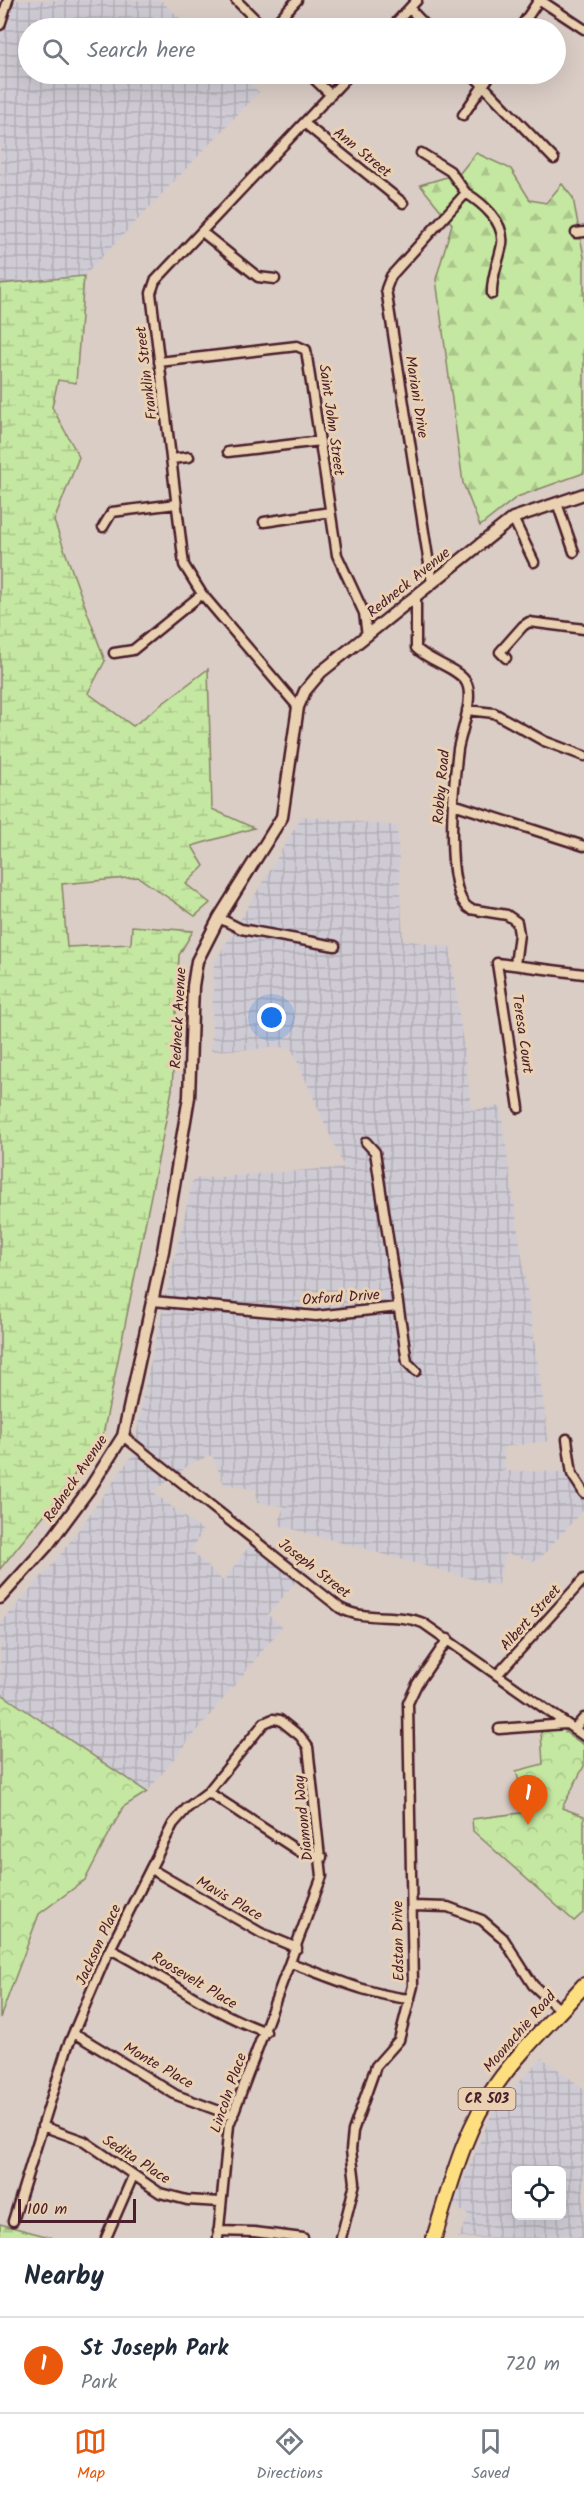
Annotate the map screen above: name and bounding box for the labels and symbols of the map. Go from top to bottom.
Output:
street label: Ann Street [328,122,397,184]
street label: Franklin Street [129,325,165,421]
street label: Mariani Drive [398,354,434,440]
street label: Saint John Street [311,363,351,477]
street label: Redneck Avenue [362,542,456,624]
street label: Robby Road [427,748,457,825]
street label: Redneck Avenue [164,966,194,1069]
street label: Teresa Court [505,993,539,1075]
your location [257,1003,286,1032]
street label: Oxford Drive [301,1283,381,1313]
street label: Redneck Avenue [38,1430,114,1528]
street label: Joseph Street [273,1533,356,1605]
street label: Albert Street [495,1579,568,1657]
street label: Diamond Way [287,1773,320,1862]
pin: 1 [508,1776,548,1825]
street label: Mavis Place [191,1870,267,1928]
street label: Jackson Place [70,1900,128,1990]
street label: Edstan Drive [386,1900,412,1982]
street label: Roosevelt Place [147,1946,242,2016]
street label: Moonachie Road [478,1985,563,2078]
street label: Monte Place [118,2036,198,2096]
street label: Lincoln Place [204,2050,254,2136]
road number: CR 503 [458,2088,516,2110]
street label: Sedita Place [97,2129,175,2191]
scale bar [18,2196,136,2224]

